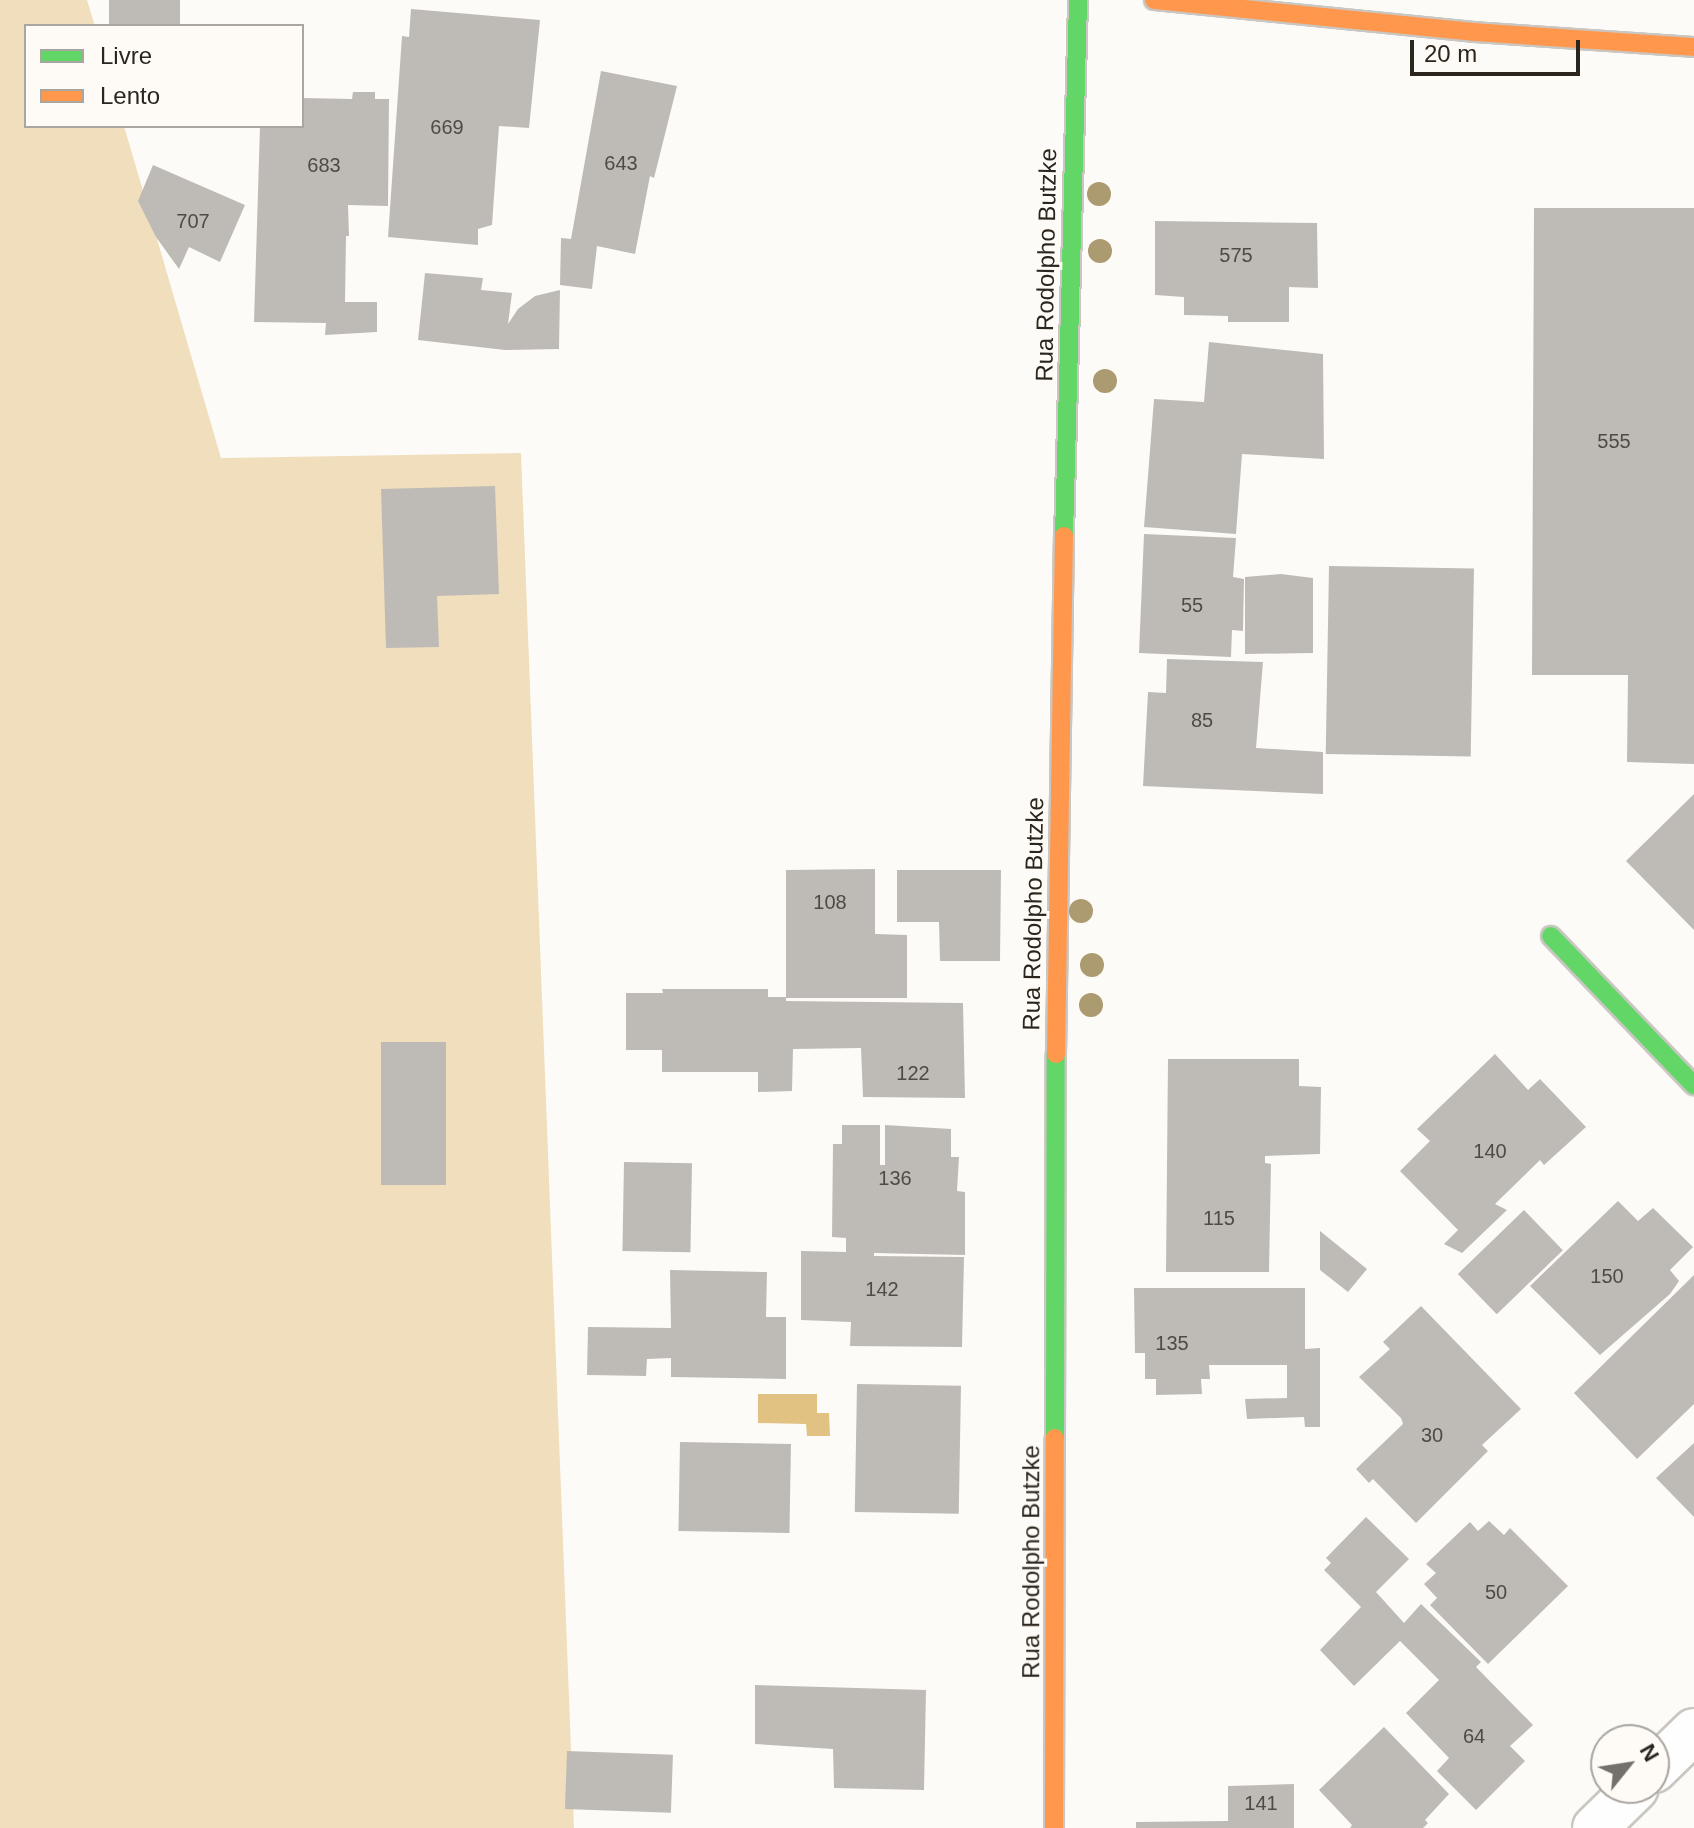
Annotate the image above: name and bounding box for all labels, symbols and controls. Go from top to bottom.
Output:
legend [24,24,304,128]
scale bar [1414,24,1584,74]
text: 20 m [1424,40,1477,67]
text: Livre [100,42,152,69]
text: Lento [100,82,160,109]
house number: 669 [430,115,464,139]
street label: Rua Rodolpho Butzke [1030,148,1062,382]
house number: 643 [604,151,638,175]
house number: 683 [307,153,341,177]
house number: 707 [176,209,210,233]
house number: 575 [1219,243,1253,267]
house number: 555 [1597,429,1631,453]
house number: 55 [1181,593,1203,617]
house number: 85 [1191,708,1213,732]
street label: Rua Rodolpho Butzke [1017,797,1049,1031]
house number: 108 [813,890,847,914]
house number: 122 [896,1061,930,1085]
house number: 140 [1473,1139,1507,1163]
house number: 136 [878,1166,912,1190]
house number: 115 [1203,1206,1235,1230]
house number: 150 [1590,1264,1624,1288]
house number: 142 [865,1277,899,1301]
house number: 135 [1155,1331,1189,1355]
house number: 30 [1421,1423,1443,1447]
street label: Rua Rodolpho Butzke [1017,1445,1045,1679]
house number: 50 [1485,1580,1507,1604]
house number: 64 [1463,1724,1485,1748]
north arrow [1590,1724,1670,1804]
text: N [1635,1740,1664,1766]
house number: 141 [1244,1791,1278,1815]

